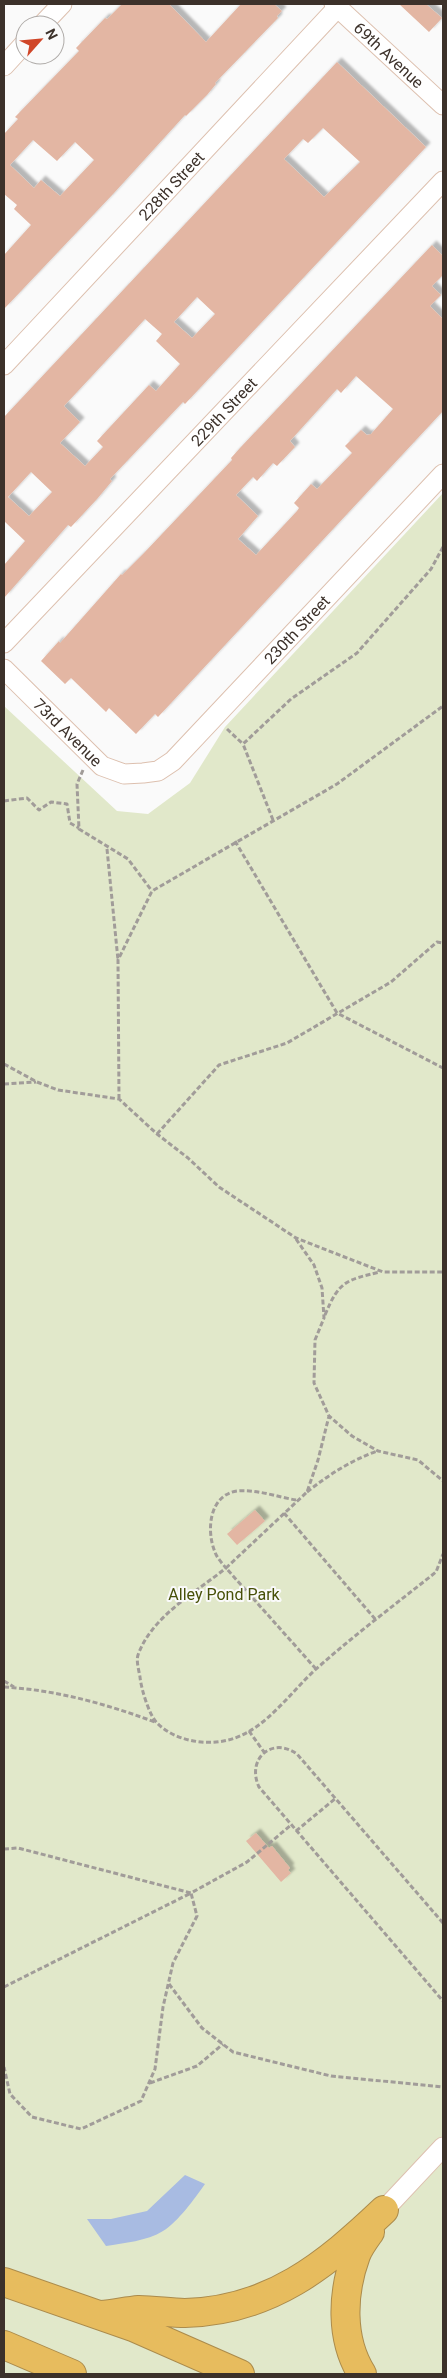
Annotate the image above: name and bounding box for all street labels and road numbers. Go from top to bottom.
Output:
street label: 69th Avenue [350,18,428,92]
street label: 228th Street [134,147,208,224]
street label: 229th Street [187,374,261,450]
street label: 230th Street [260,591,333,668]
street label: 73rd Avenue [30,694,106,770]

